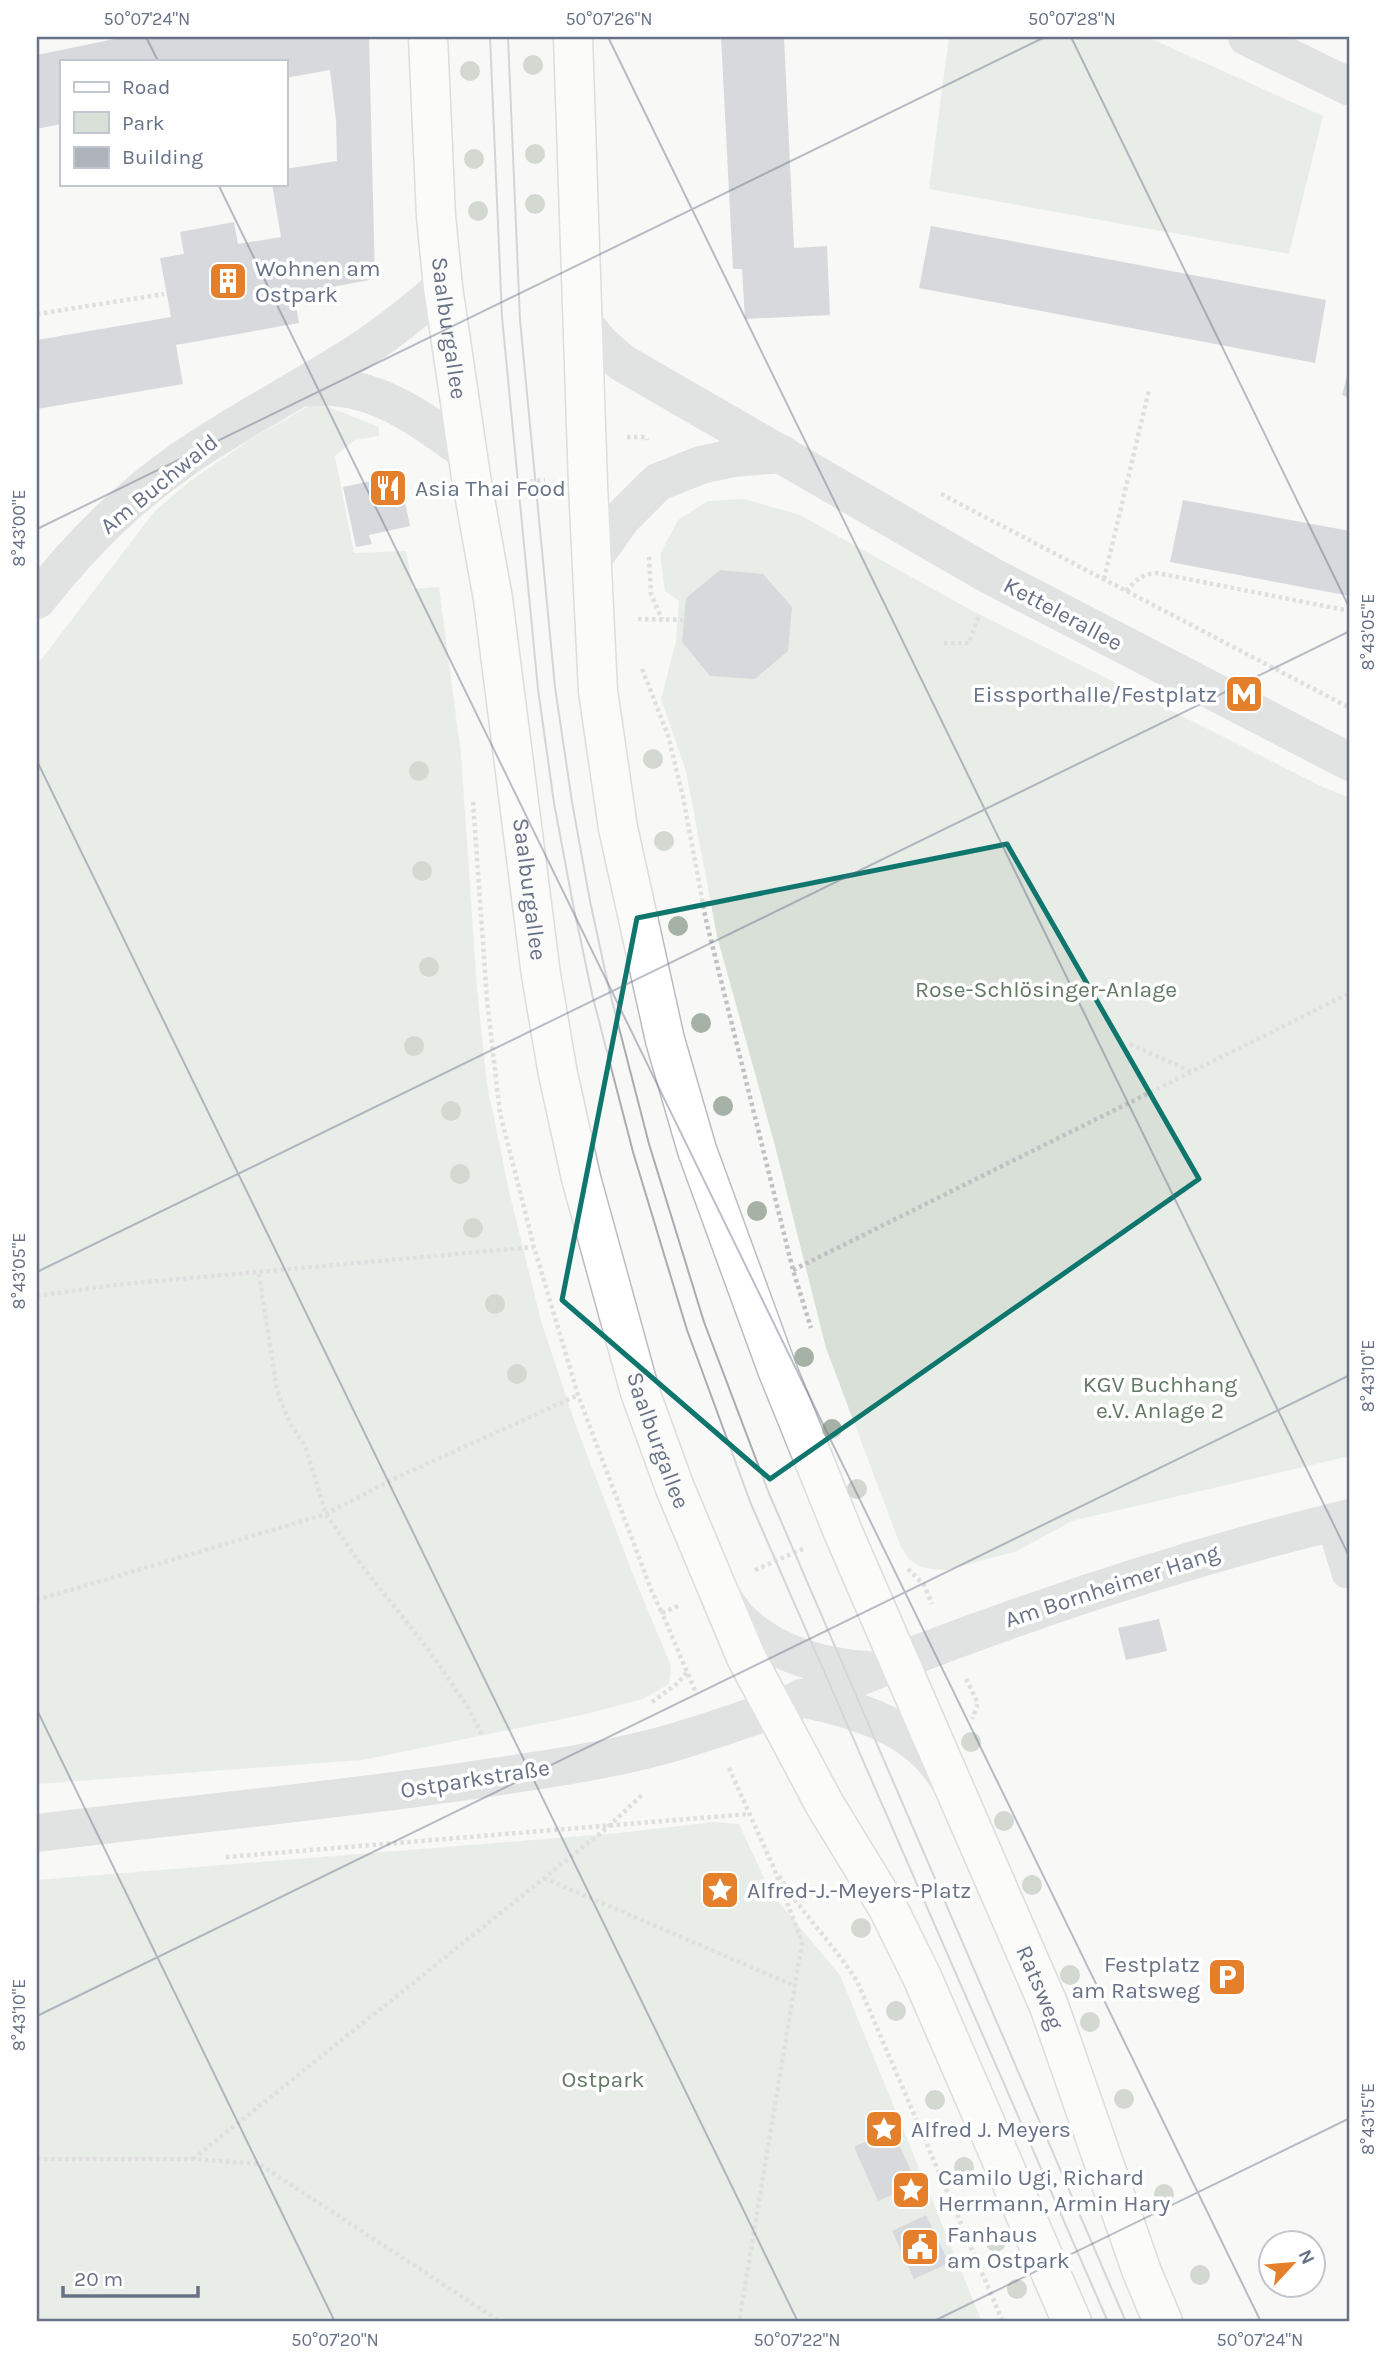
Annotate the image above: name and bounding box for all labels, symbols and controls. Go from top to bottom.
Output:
text: 50°07'24"N [104,8,190,30]
text: 50°07'26"N [565,8,653,30]
text: 50°07'28"N [1028,8,1116,30]
legend [60,60,287,186]
text: Road [122,75,170,99]
text: Park [122,111,165,135]
text: Building [122,145,203,169]
place label: Wohnen am Ostpark [255,255,381,308]
street label: Saalburgallee [427,256,473,401]
building icon: Wohnen am Ostpark [207,260,249,302]
street label: Am Buchwald [95,428,223,540]
restaurant icon: Asia Thai Food [367,467,409,509]
place label: Asia Thai Food [415,475,566,502]
text: 8°43'00"E [8,489,30,567]
street label: Kettelerallee [999,571,1127,657]
text: 8°43'05"E [1357,594,1379,670]
metro station icon: Eissporthalle/Festplatz [1223,673,1265,715]
place label: Eissporthalle/Festplatz [973,681,1217,708]
street label: Saalburgallee [508,816,553,962]
park label: Rose-Schlösinger-Anlage [915,976,1177,1003]
text: 8°43'05"E [8,1233,30,1309]
text: 8°43'10"E [1357,1340,1379,1412]
street label: Saalburgallee [622,1369,696,1513]
park label: KGV Buchhang e.V. Anlage 2 [1083,1371,1237,1424]
street label: Am Bornheimer Hang [1001,1539,1223,1633]
street label: Ostparkstraße [399,1754,551,1804]
place icon: Alfred-J.-Meyers-Platz [699,1869,741,1911]
place label: Alfred-J.-Meyers-Platz [747,1877,971,1904]
street label: Ratsweg [1011,1941,1070,2033]
place label: Festplatz am Ratsweg [1071,1951,1200,2004]
parking icon: Festplatz am Ratsweg [1206,1956,1248,1998]
text: 8°43'10"E [8,1979,30,2051]
park label: Ostpark [562,2066,645,2093]
text: 8°43'15"E [1357,2083,1379,2155]
place icon: Alfred J. Meyers [863,2108,905,2150]
place label: Alfred J. Meyers [911,2116,1071,2143]
place label: Camilo Ugi, Richard Herrmann, Armin Hary [938,2164,1171,2217]
place icon: Camilo Ugi, Richard Herrmann, Armin Hary [890,2169,932,2211]
place label: Fanhaus am Ostpark [947,2221,1070,2274]
public building icon: Fanhaus am Ostpark [899,2226,941,2268]
north arrow [1258,2230,1328,2300]
text: N [1294,2246,1319,2268]
scale bar [63,2254,198,2298]
text: 20 m [74,2267,123,2291]
text: 50°07'20"N [291,2329,379,2351]
text: 50°07'22"N [753,2329,841,2351]
text: 50°07'24"N [1217,2329,1303,2351]

